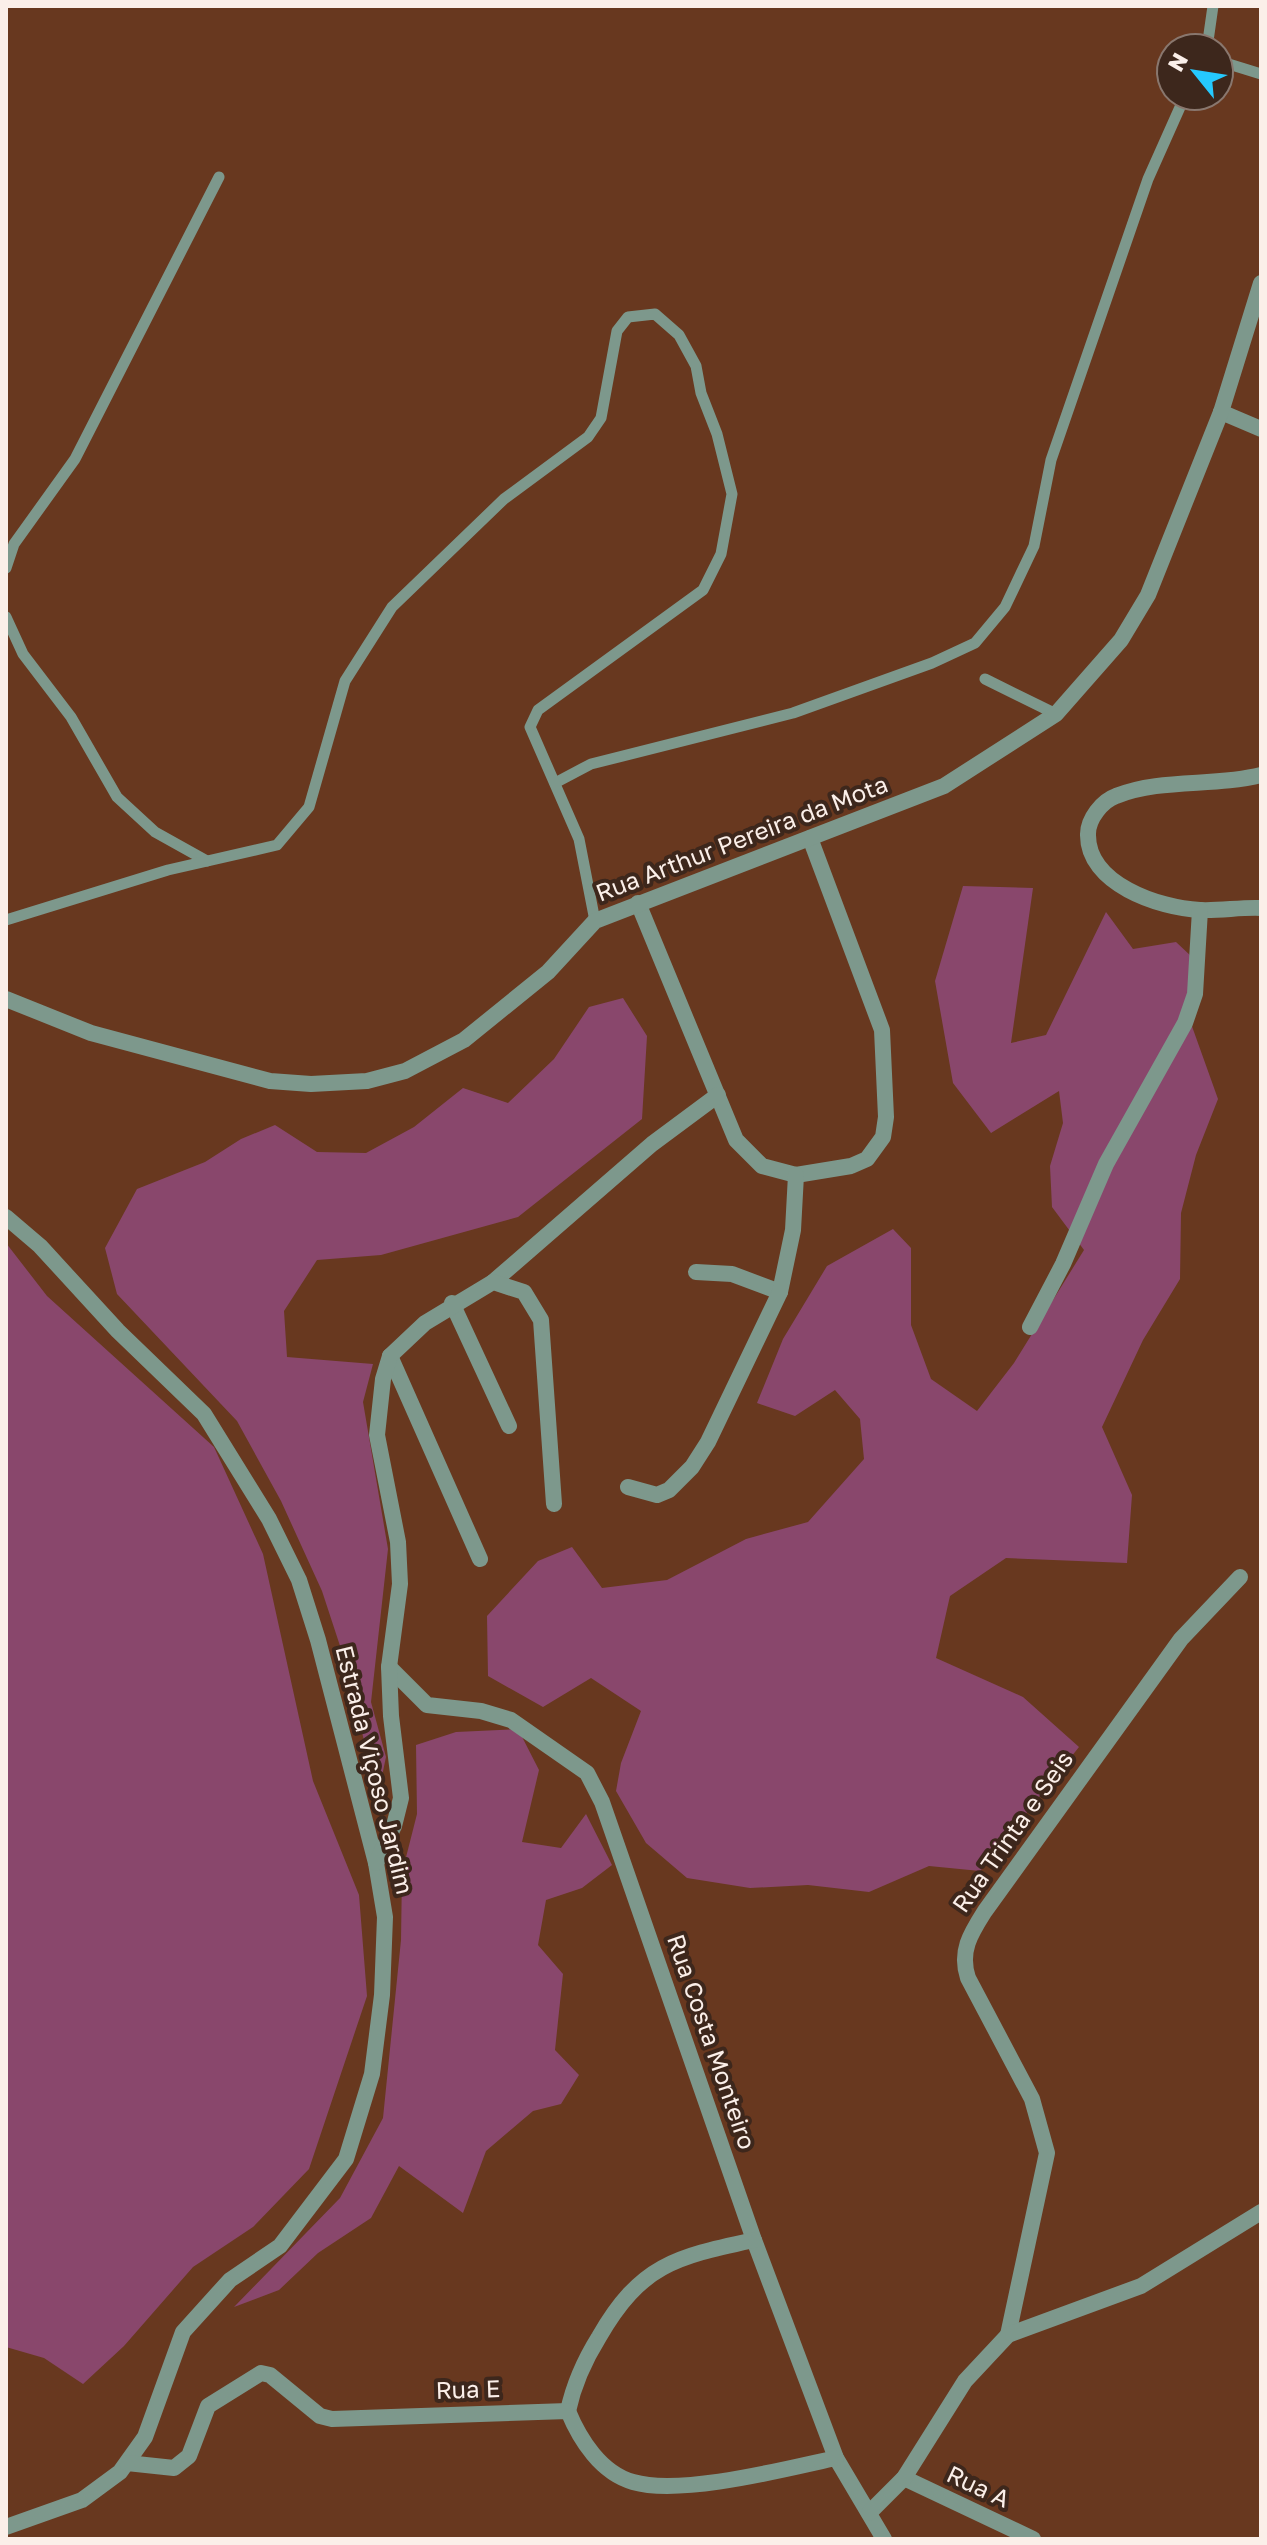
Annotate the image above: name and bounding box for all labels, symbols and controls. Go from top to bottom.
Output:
north arrow [1155,32,1235,112]
text: N [1161,48,1193,76]
street label: Rua Arthur Pereira da Mota [591,768,891,907]
street label: Estrada Viçoso Jardim [330,1642,420,1897]
street label: Rua Trinta e Seis [945,1745,1078,1917]
street label: Rua Costa Monteiro [662,1930,763,2153]
street label: Rua E [435,2373,501,2404]
street label: Rua A [943,2459,1015,2513]

